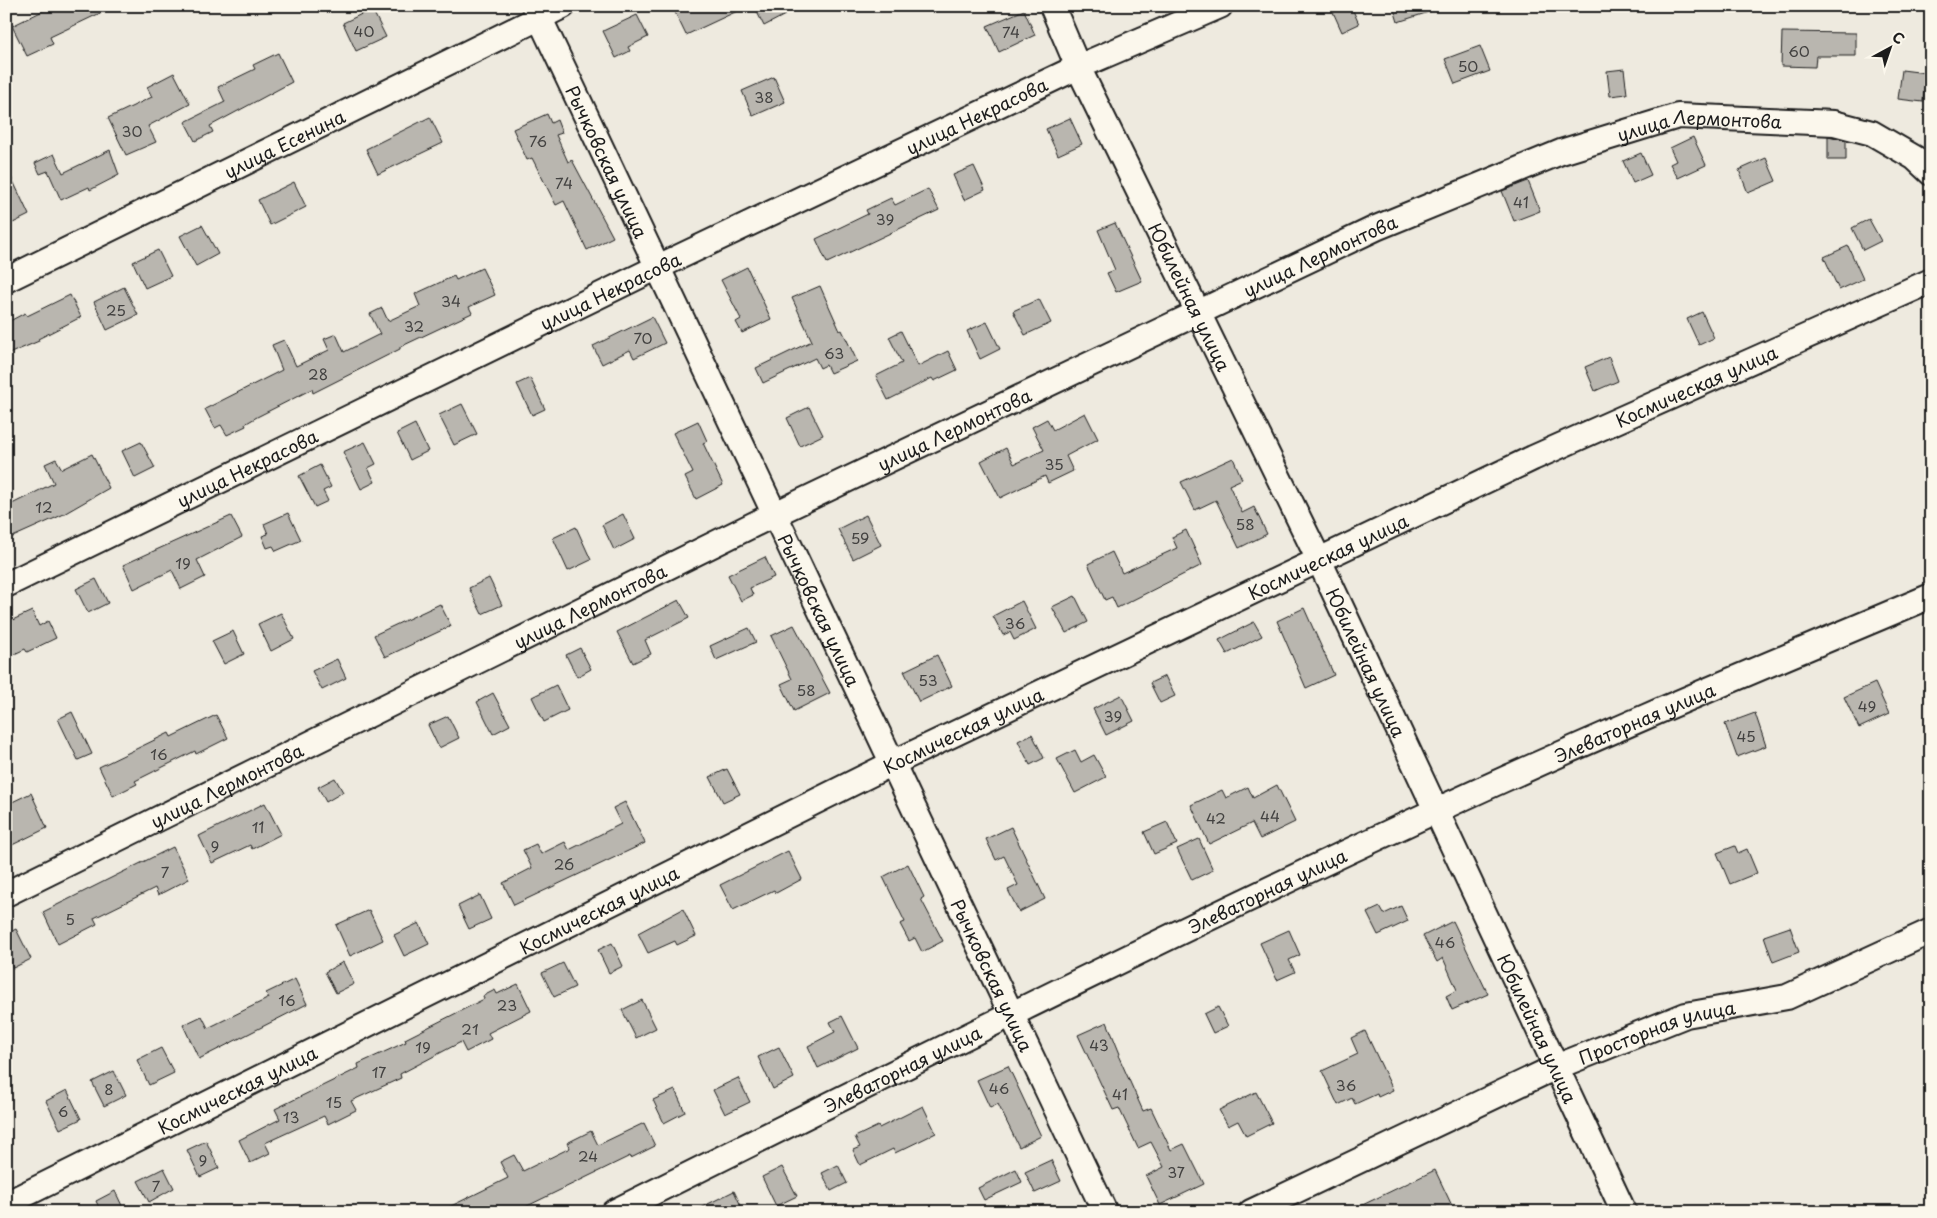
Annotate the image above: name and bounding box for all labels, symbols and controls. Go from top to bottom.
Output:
house number: 40 [354,19,374,42]
house number: 74 [1002,20,1020,43]
north arrow [1864,22,1914,72]
text: С [1888,26,1909,49]
house number: 60 [1788,39,1810,62]
house number: 50 [1458,54,1478,77]
street label: улица Некрасова [901,70,1052,161]
street label: Рычковская улица [560,81,656,243]
house number: 38 [754,85,774,108]
street label: улица Есенина [219,102,350,184]
street label: улица Лермонтова [1613,102,1783,148]
house number: 30 [122,119,142,142]
house number: 76 [529,129,547,152]
house number: 74 [555,171,573,194]
house number: 41 [1513,190,1529,213]
house number: 39 [876,207,894,230]
street label: улица Лермонтова [1238,207,1402,303]
street label: Юбилейная улица [1143,218,1238,376]
street label: улица Некрасова [535,244,686,336]
house number: 34 [441,289,461,312]
house number: 25 [106,298,126,321]
house number: 32 [404,314,424,337]
house number: 70 [633,326,653,349]
street label: Космическая улица [1611,337,1782,433]
house number: 63 [824,341,844,364]
house number: 28 [308,362,328,385]
street label: улица Лермонтова [873,380,1036,477]
street label: улица Некрасова [172,421,323,513]
house number: 35 [1044,452,1064,475]
house number: 12 [35,495,53,518]
street label: Космическая улица [1243,506,1413,606]
house number: 58 [1235,512,1255,535]
house number: 59 [851,526,869,549]
street label: Рычковская улица [772,529,868,691]
house number: 19 [175,551,191,574]
street label: улица Лермонтова [509,556,671,655]
street label: Юбилейная улица [1320,583,1414,742]
house number: 36 [1005,611,1025,634]
house number: 53 [918,668,938,691]
street label: Элеваторная улица [1550,675,1720,769]
house number: 58 [796,678,816,701]
street label: Космическая улица [878,680,1048,780]
house number: 49 [1858,694,1876,717]
house number: 39 [1104,704,1122,727]
house number: 45 [1736,724,1756,747]
street label: улица Лермонтова [146,735,308,834]
house number: 16 [150,742,168,765]
house number: 44 [1260,804,1280,827]
house number: 42 [1206,806,1226,829]
house number: 11 [252,815,264,838]
house number: 9 [211,834,219,857]
street label: Элеваторная улица [1183,841,1351,940]
house number: 26 [554,852,574,875]
street label: Космическая улица [515,858,684,960]
house number: 7 [161,860,170,883]
street label: Рычковская улица [945,894,1041,1056]
house number: 5 [65,907,75,930]
house number: 46 [1435,930,1455,953]
street label: Юбилейная улица [1492,949,1585,1108]
house number: 16 [278,988,296,1011]
house number: 23 [497,993,517,1016]
street label: Просторная улица [1574,993,1738,1070]
house number: 21 [461,1017,479,1040]
street label: Элеваторная улица [819,1018,986,1119]
house number: 43 [1089,1033,1109,1056]
house number: 19 [415,1035,431,1058]
street label: Космическая улица [153,1038,322,1140]
house number: 17 [372,1060,386,1083]
house number: 36 [1336,1073,1356,1096]
house number: 46 [989,1076,1009,1099]
house number: 8 [104,1077,114,1100]
house number: 41 [1112,1082,1128,1105]
house number: 15 [326,1090,342,1113]
house number: 6 [58,1099,68,1122]
house number: 13 [283,1105,299,1128]
house number: 24 [578,1144,598,1167]
house number: 9 [199,1148,207,1171]
house number: 37 [1167,1160,1185,1183]
house number: 7 [152,1174,161,1197]

